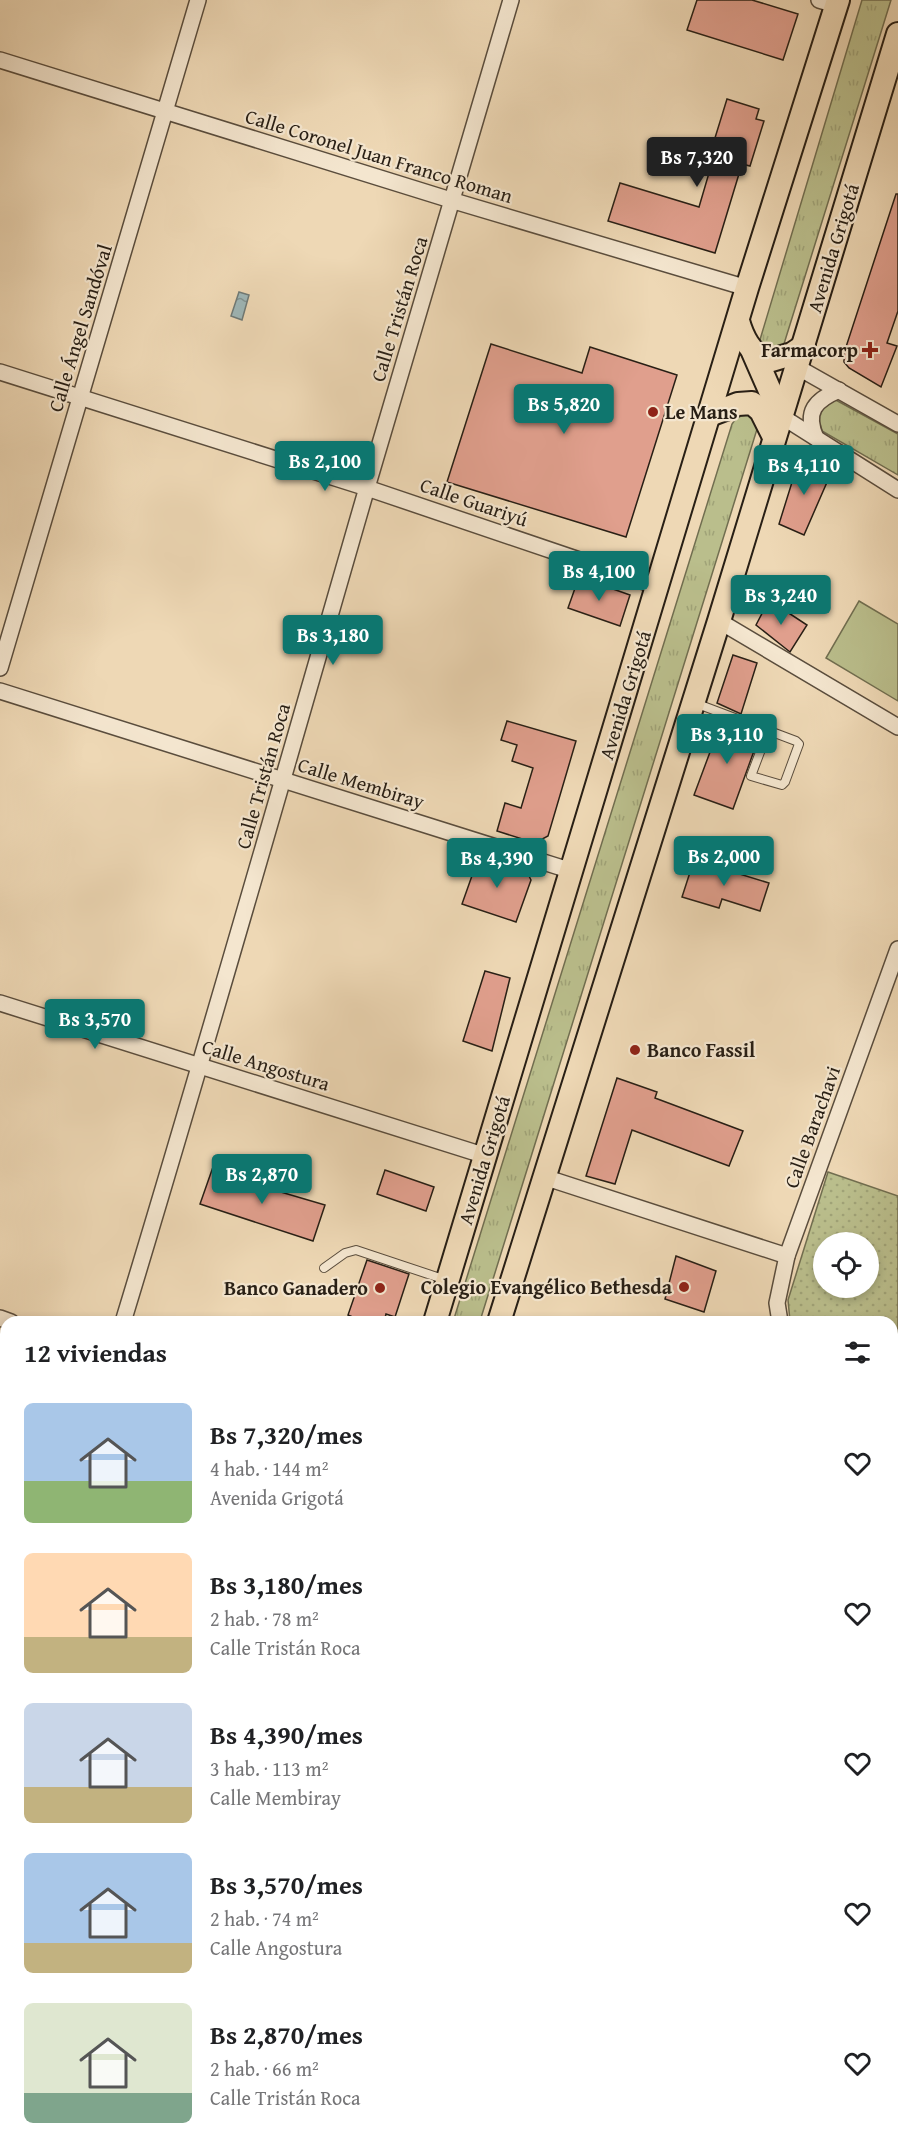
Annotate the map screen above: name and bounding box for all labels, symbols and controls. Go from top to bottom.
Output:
street label: Calle Coronel Juan Franco Roman [242,101,516,210]
pin: Bs 7,320 [635,137,759,188]
text: Bs 7,320 [661,142,733,171]
street label: Avenida Grigotá [799,179,866,316]
street label: Calle Tristán Roca [363,232,435,385]
street label: Calle Ángel Sandóval [40,240,119,415]
place label: Farmacorp [761,335,858,364]
marker: Farmacorp [863,343,877,357]
pin: Bs 5,820 [502,384,626,435]
text: Bs 5,820 [528,389,600,418]
place label: Le Mans [665,397,738,426]
marker: Le Mans [646,405,660,419]
pin: Bs 2,100 [263,441,387,492]
pin: Bs 4,110 [742,445,866,496]
text: Bs 2,100 [289,446,361,475]
text: Bs 4,110 [768,450,840,479]
street label: Calle Guariyú [416,470,532,534]
pin: Bs 4,100 [537,551,661,602]
text: Bs 4,100 [563,556,635,585]
pin: Bs 3,240 [719,575,843,626]
text: Bs 3,240 [745,580,817,609]
pin: Bs 3,180 [271,615,395,666]
text: Bs 3,180 [297,620,369,649]
street label: Avenida Grigotá [591,626,658,763]
street label: Calle Tristán Roca [228,699,297,852]
pin: Bs 3,110 [665,714,789,765]
text: Bs 3,110 [691,719,763,748]
street label: Calle Membiray [294,750,428,816]
pin: Bs 2,000 [662,836,786,887]
pin: Bs 4,390 [435,838,559,889]
text: Bs 2,000 [688,841,760,870]
text: Bs 4,390 [461,843,533,872]
pin: Bs 3,570 [33,999,157,1050]
text: Bs 3,570 [59,1004,131,1033]
street label: Calle Angostura [199,1031,334,1098]
place label: Banco Fassil [647,1035,755,1064]
marker: Banco Fassil [628,1043,642,1057]
street label: Calle Barachavi [776,1061,847,1192]
street label: Avenida Grigotá [450,1091,517,1228]
pin: Bs 2,870 [200,1154,324,1205]
text: Bs 2,870 [226,1159,298,1188]
map controls [813,1232,879,1298]
button: locate [813,1232,879,1298]
place label: Colegio Evangélico Bethesda [421,1272,673,1301]
place label: Banco Ganadero [224,1273,368,1302]
marker: Colegio Evangélico Bethesda [677,1280,691,1294]
marker: Banco Ganadero [373,1281,387,1295]
text: 12 viviendas [24,1333,167,1372]
icon: filters [841,1336,874,1369]
text: Bs 7,320/mes [210,1415,363,1454]
icon: home [72,1427,144,1499]
icon: heart [841,1447,874,1480]
text: 4 hab. · 144 m² [210,1454,328,1483]
text: Avenida Grigotá [210,1483,344,1512]
text: Bs 3,180/mes [210,1565,363,1604]
icon: home [72,1577,144,1649]
icon: heart [841,1597,874,1630]
text: 2 hab. · 78 m² [210,1604,319,1633]
text: Calle Tristán Roca [210,1633,361,1662]
text: Bs 4,390/mes [210,1715,363,1754]
icon: home [72,1727,144,1799]
icon: heart [841,1747,874,1780]
text: 3 hab. · 113 m² [210,1754,328,1783]
text: Calle Membiray [210,1783,341,1812]
text: Bs 3,570/mes [210,1865,363,1904]
icon: home [72,1877,144,1949]
icon: heart [841,1897,874,1930]
text: 2 hab. · 74 m² [210,1904,319,1933]
text: Calle Angostura [210,1933,342,1962]
text: Bs 2,870/mes [210,2015,363,2054]
icon: home [72,2027,144,2099]
icon: heart [841,2047,874,2080]
text: 2 hab. · 66 m² [210,2054,319,2083]
text: Calle Tristán Roca [210,2083,361,2112]

